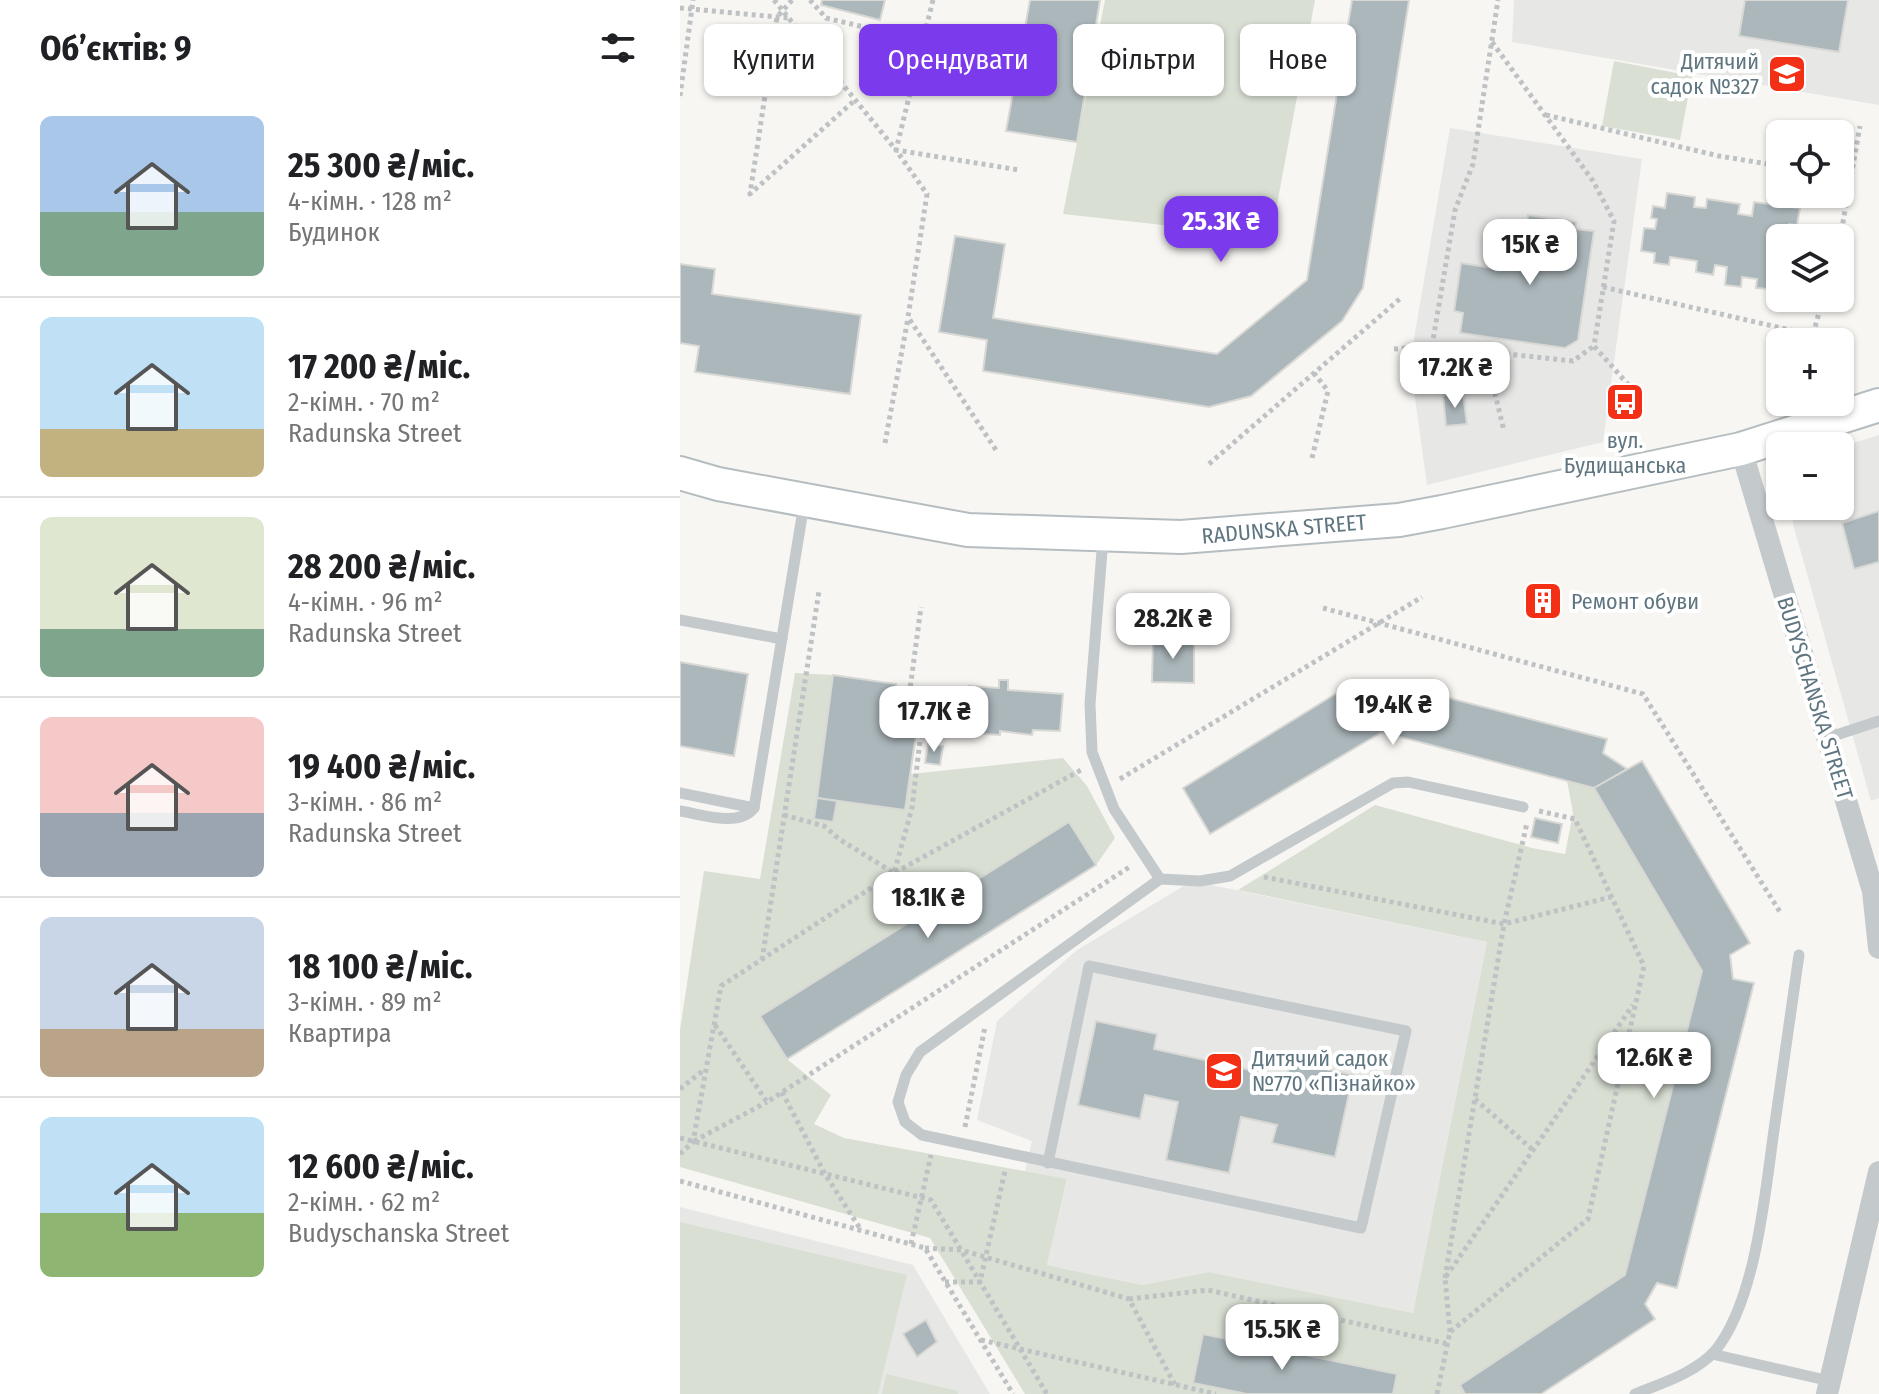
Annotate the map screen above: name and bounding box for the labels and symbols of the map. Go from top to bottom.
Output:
place label: Дитячий садок №327 [1651,48,1759,100]
school or university icon: Дитячий садок №327 [1766,53,1808,95]
pin: 25.3K ₴ [1147,196,1295,264]
pin: 15K ₴ [1474,219,1586,287]
pin: 17.2K ₴ [1381,342,1529,410]
bus stop icon: вул. Будищанська [1604,381,1646,423]
place label: вул. Будищанська [1564,427,1686,479]
street label: RADUNSKA STREET [1200,508,1368,550]
building icon: Ремонт обуви [1522,580,1564,622]
place label: Ремонт обуви [1571,588,1699,615]
pin: 28.2K ₴ [1099,593,1247,661]
street label: BUDYSCHANSKA STREET [1771,593,1859,803]
pin: 19.4K ₴ [1319,679,1467,747]
pin: 17.7K ₴ [860,686,1008,754]
pin: 18.1K ₴ [854,872,1002,940]
pin: 12.6K ₴ [1580,1032,1728,1100]
place label: Дитячий садок №770 «Пізнайко» [1251,1045,1416,1097]
school or university icon: Дитячий садок №770 «Пізнайко» [1203,1050,1245,1092]
pin: 15.5K ₴ [1208,1304,1356,1372]

